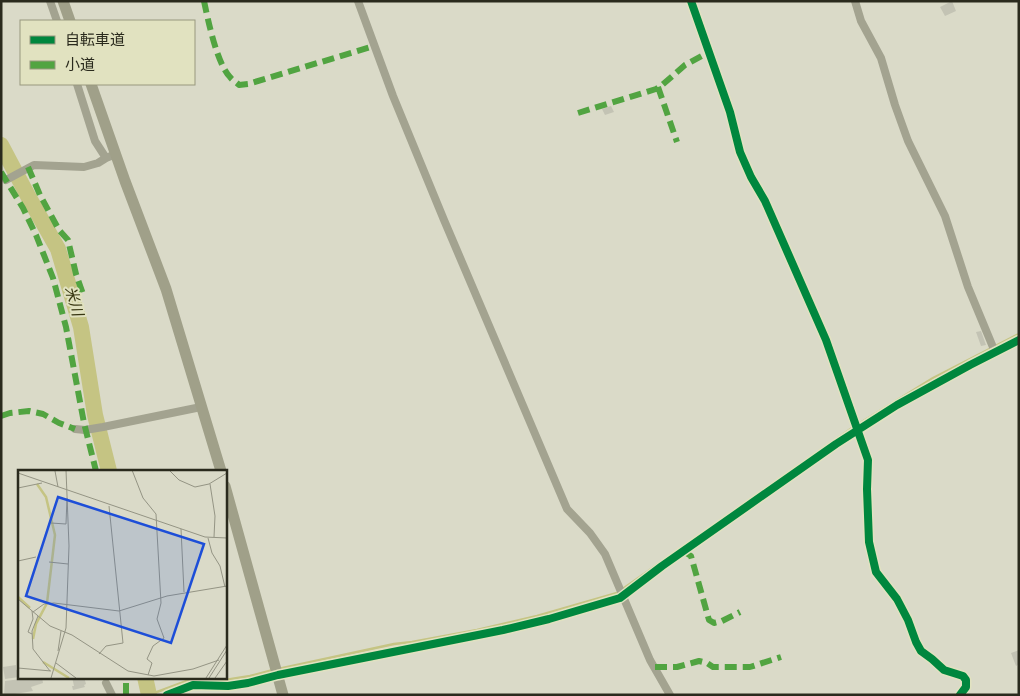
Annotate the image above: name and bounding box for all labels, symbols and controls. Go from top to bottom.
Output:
legend [20,20,195,85]
text: 自転車道 [65,28,125,51]
text: 小道 [65,53,95,76]
water label: 米川 [59,283,90,320]
inset map [18,470,226,678]

